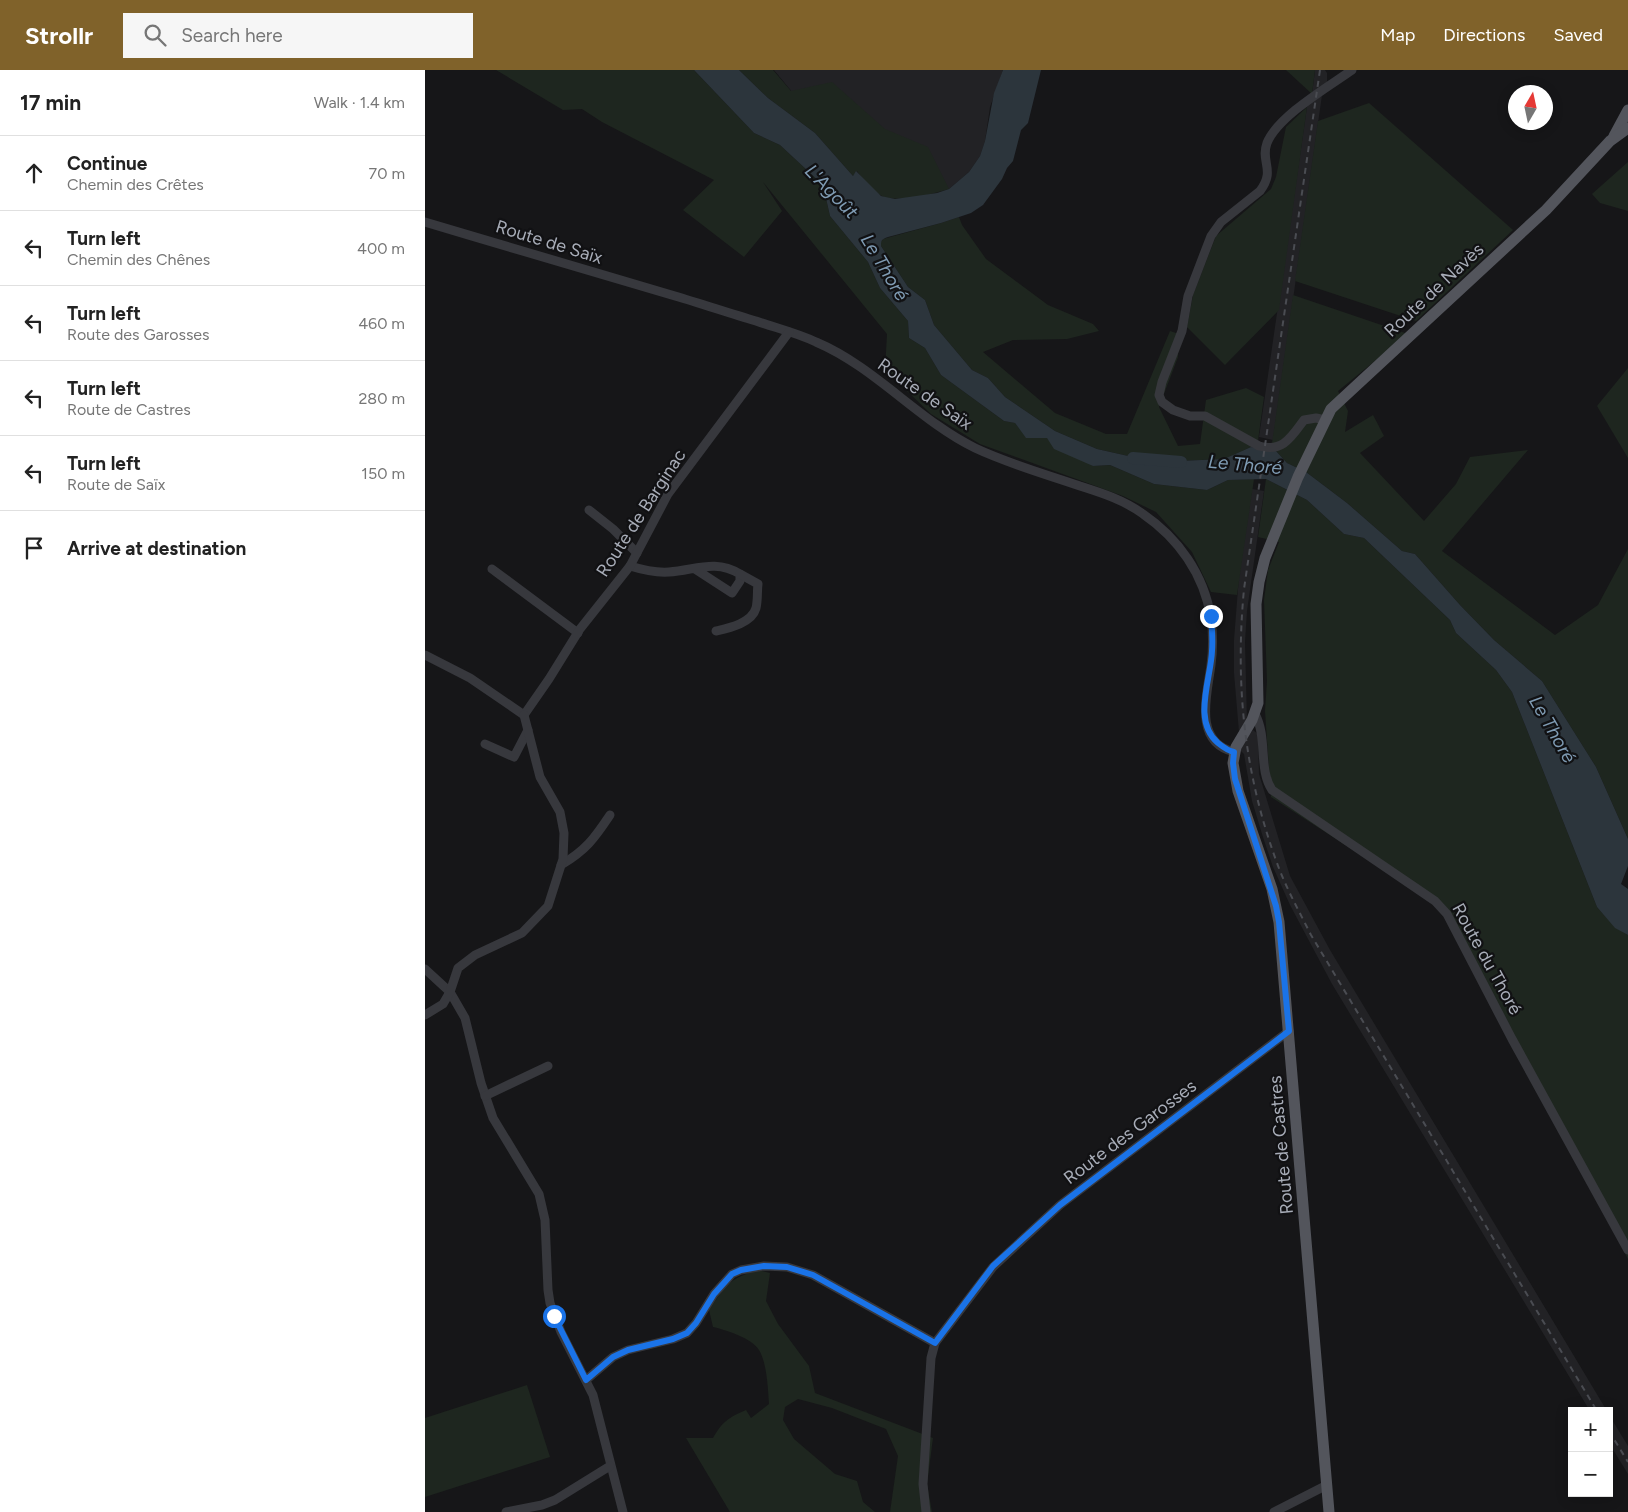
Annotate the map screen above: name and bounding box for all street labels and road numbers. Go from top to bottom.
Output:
street label: Route de Saïx [493,215,606,269]
street label: Route de Navès [1380,238,1488,342]
street label: Route de Saïx [873,353,977,435]
street label: Route de Barginac [592,445,691,581]
street label: Route du Thoré [1447,899,1527,1019]
street label: Route des Garosses [1059,1075,1201,1189]
street label: Route de Castres [1264,1075,1298,1215]

